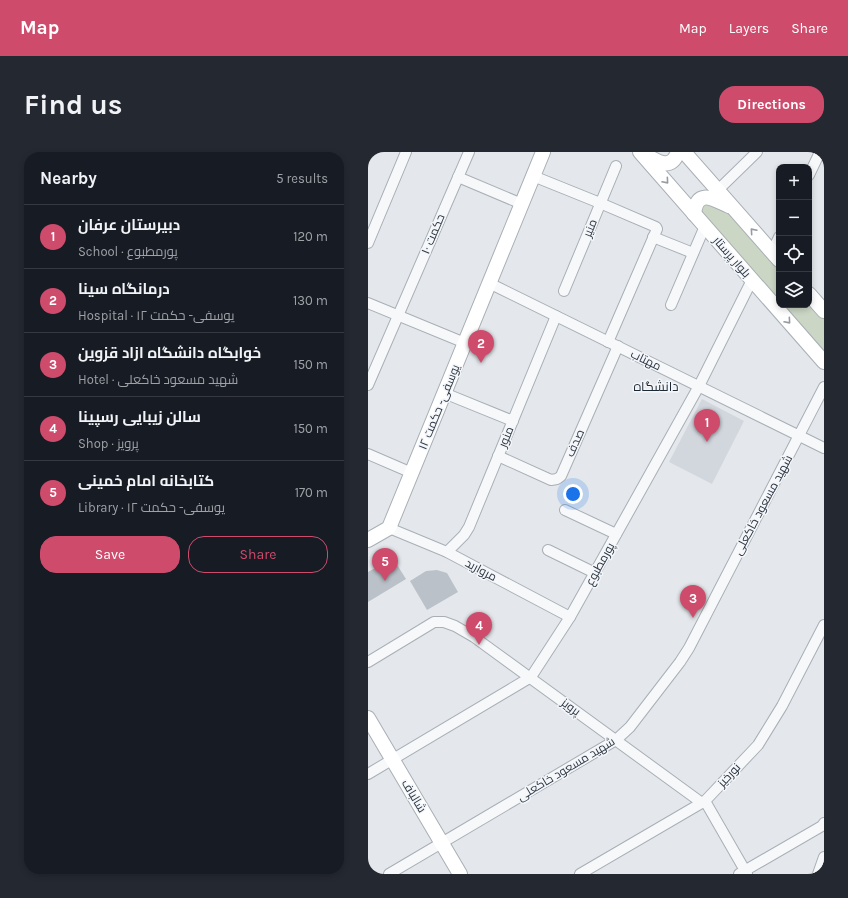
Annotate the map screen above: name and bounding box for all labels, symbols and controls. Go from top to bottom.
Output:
text: Map [20,17,59,39]
text: Map [679,20,707,37]
text: Layers [729,20,769,37]
text: Share [791,20,828,37]
button: Directions [719,86,824,123]
text: Find us [24,88,123,121]
map controls [776,164,812,308]
button: + [776,164,812,200]
text: Nearby [40,168,97,188]
text: 5 results [276,171,328,186]
one-way arrow [661,177,668,184]
button: − [776,200,812,236]
street label: حکمت ۱۰ [418,212,448,256]
text: دبیرستان عرفان [78,216,180,234]
street label: منیر [580,217,600,240]
one-way arrow [751,228,758,236]
text: 1 [51,229,55,244]
text: 120 m [293,229,328,244]
street label: بلوار پرستار [708,233,754,282]
button: locate [776,236,812,272]
text: School · پورمطبوع [78,244,178,259]
button: layers [776,272,812,308]
text: درمانگاه سینا [78,280,170,298]
text: 2 [49,293,57,308]
text: 130 m [293,293,328,308]
text: Hospital · یوسفی- حکمت ۱۲ [78,308,235,323]
one-way arrow [783,317,790,324]
pin: 2 [468,330,494,363]
text: خوابگاه دانشگاه ازاد قزوین [78,344,261,362]
street label: مهتاب [628,347,664,373]
text: 3 [49,357,57,372]
text: 150 m [293,357,328,372]
street label: یوسفی- حکمت ۱۲ [416,362,463,452]
text: Hotel · شهید مسعود خاکعلی [78,372,238,387]
district label: دانشگاه [633,379,679,394]
text: سالن زیبایی رسپینا [78,408,201,426]
pin: 1 [694,409,720,442]
text: 4 [49,421,57,436]
text: 150 m [293,421,328,436]
street label: منور [495,424,517,450]
street label: صدف [563,427,587,459]
text: Shop · پرویز [78,436,139,451]
street label: شهید مسعود خاکعلی [731,452,795,558]
text: کتابخانه امام خمینی [78,472,214,490]
your location [563,484,583,504]
text: 5 [49,485,57,500]
text: 170 m [295,485,328,500]
text: Library · یوسفی- حکمت ۱۲ [78,500,225,515]
button: Save [40,536,180,573]
button: Share [188,536,328,573]
street label: پورمطبوع [582,539,620,589]
pin: 5 [372,548,398,581]
street label: مروارید [463,556,499,584]
pin: 3 [680,585,706,618]
pin: 4 [466,612,492,645]
street label: پرویز [557,695,584,721]
street label: شهید مسعود خاکعلی [515,734,617,804]
street label: نورخیز [714,760,743,790]
street label: شالباف [399,777,429,815]

